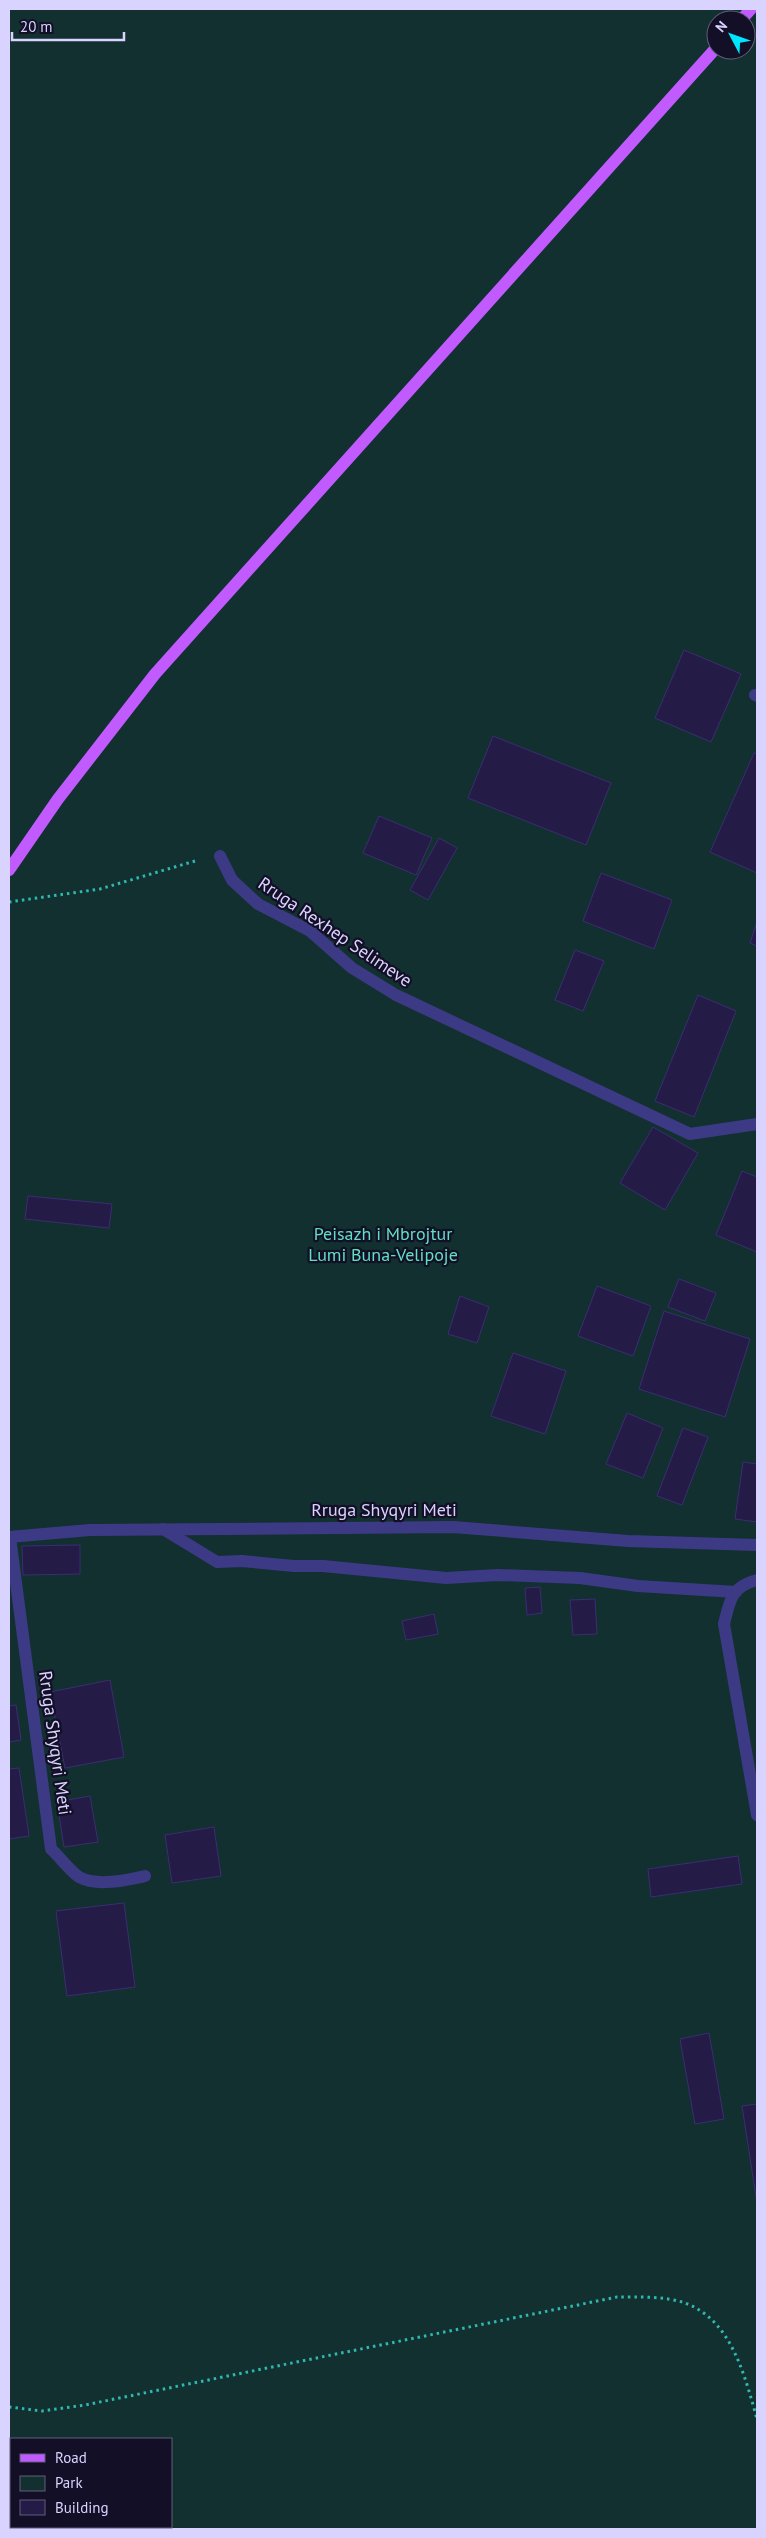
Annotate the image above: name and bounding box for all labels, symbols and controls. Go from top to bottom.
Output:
scale bar [12,10,125,42]
north arrow [706,10,756,60]
text: 20 m [20,17,53,36]
text: N [711,17,731,36]
street label: Rruga Rexhep Selimeve [254,871,417,992]
park label: Peisazh i Mbrojtur Lumi Buna-Velipoje [308,1222,458,1266]
street label: Rruga Shyqyri Meti [311,1498,457,1521]
street label: Rruga Shyqyri Meti [34,1669,77,1817]
legend [10,2438,172,2528]
text: Road [55,2448,87,2467]
text: Park [55,2473,83,2492]
text: Building [55,2498,109,2517]

